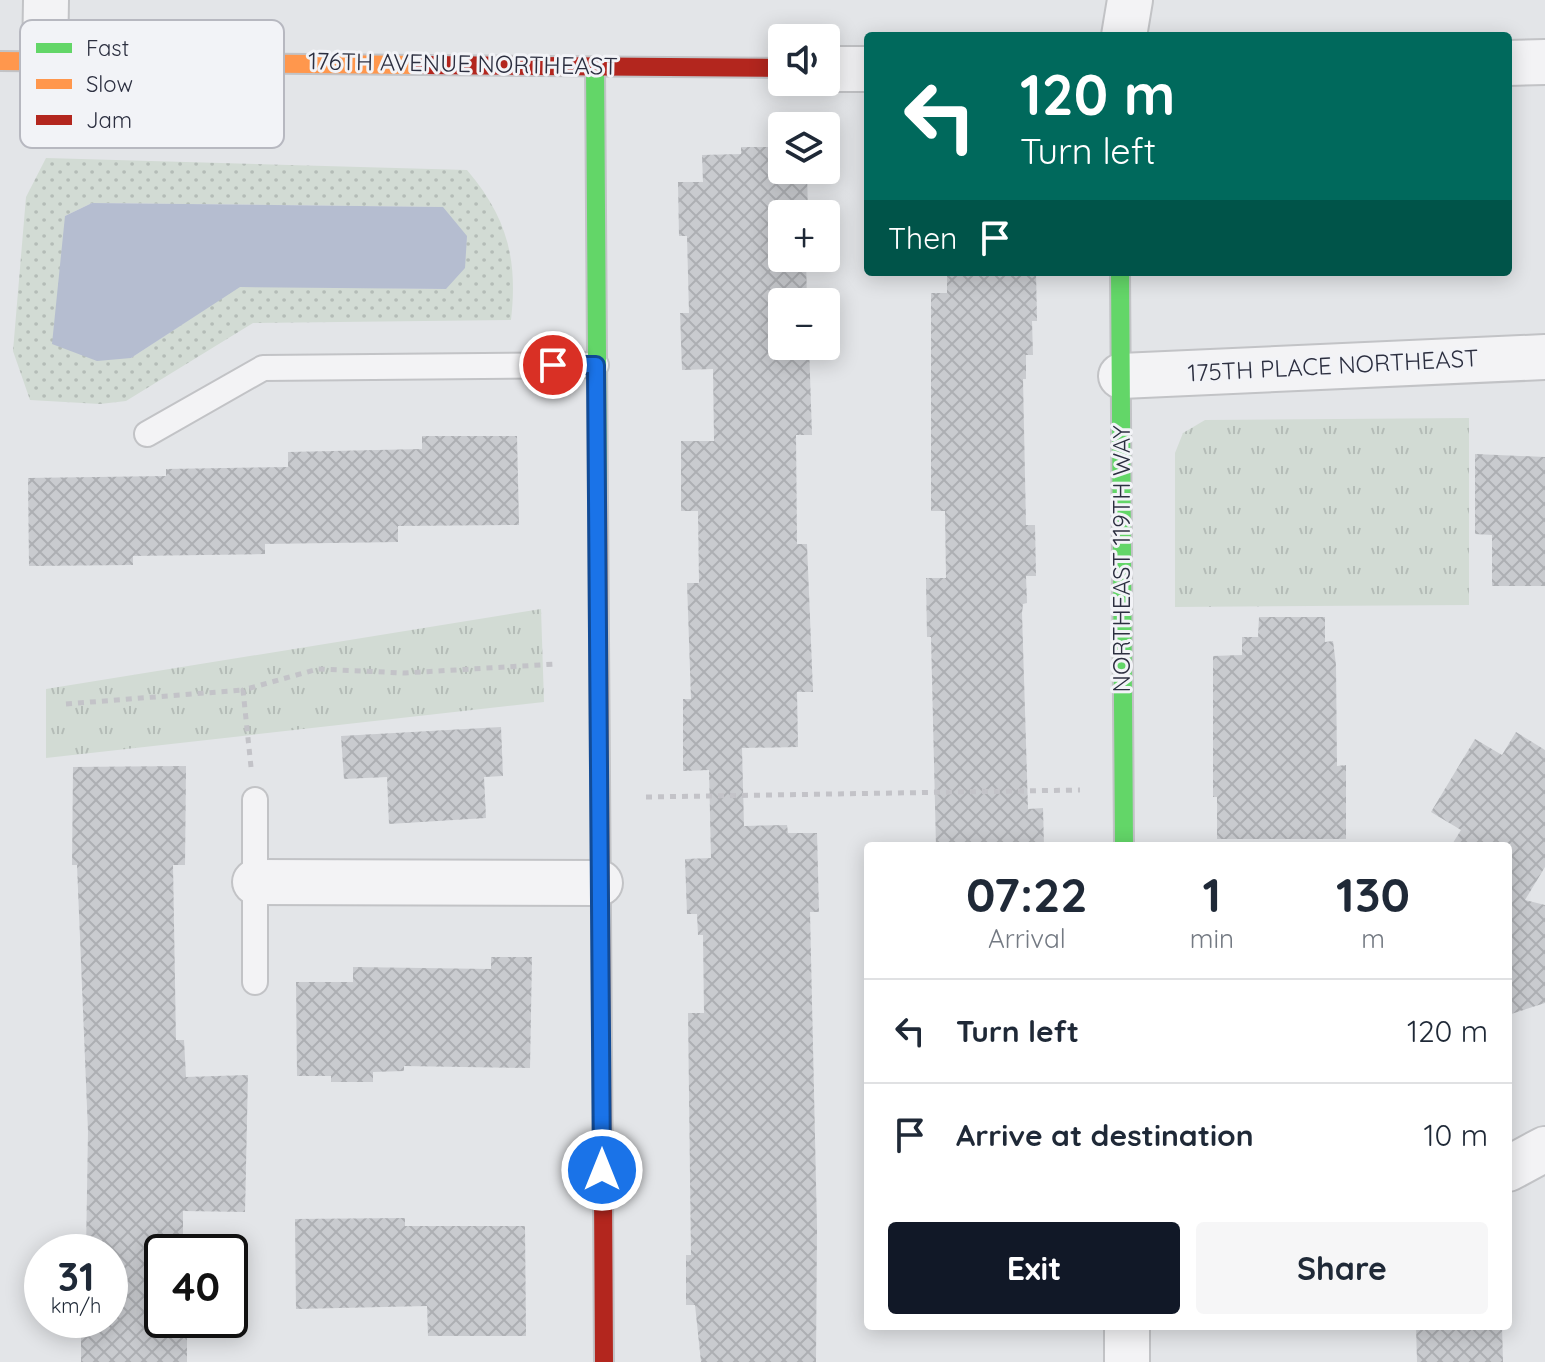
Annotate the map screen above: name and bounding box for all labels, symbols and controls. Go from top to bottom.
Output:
legend [20,20,284,148]
map controls [768,24,840,360]
button: sound [768,24,840,96]
text: Fast [86,34,129,62]
street label: 176TH AVENUE NORTHEAST [308,45,618,81]
text: 120 m [1020,59,1175,129]
icon: left [888,64,992,168]
text: Slow [86,70,133,98]
text: Jam [86,106,132,134]
button: layers [768,112,840,184]
text: Turn left [1020,128,1156,173]
button: + [768,200,840,272]
icon: arrive [973,216,1017,260]
text: Then [888,219,957,257]
button: − [768,288,840,360]
pin [519,331,587,399]
street label: 175TH PLACE NORTHEAST [1187,342,1479,388]
icon: arrive [531,343,575,387]
street label: NORTHEAST 119TH WAY [1106,425,1136,693]
text: 07:22 [966,864,1088,924]
text: 1 [1203,864,1221,924]
text: 130 [1336,864,1410,924]
text: Arrival [988,922,1066,955]
text: min [1190,922,1234,955]
text: m [1361,922,1385,955]
icon: left [888,1009,932,1053]
text: Turn left [956,1012,1079,1050]
text: 120 m [1407,1012,1488,1050]
icon: arrive [888,1113,932,1157]
text: Arrive at destination [956,1116,1254,1154]
text: 10 m [1424,1116,1488,1154]
position arrow [560,1128,644,1212]
button: Exit [888,1222,1180,1314]
button: Share [1196,1222,1488,1314]
speed limit sign: 40 [144,1234,248,1338]
text: 31 [57,1251,95,1301]
text: km/h [51,1293,101,1318]

